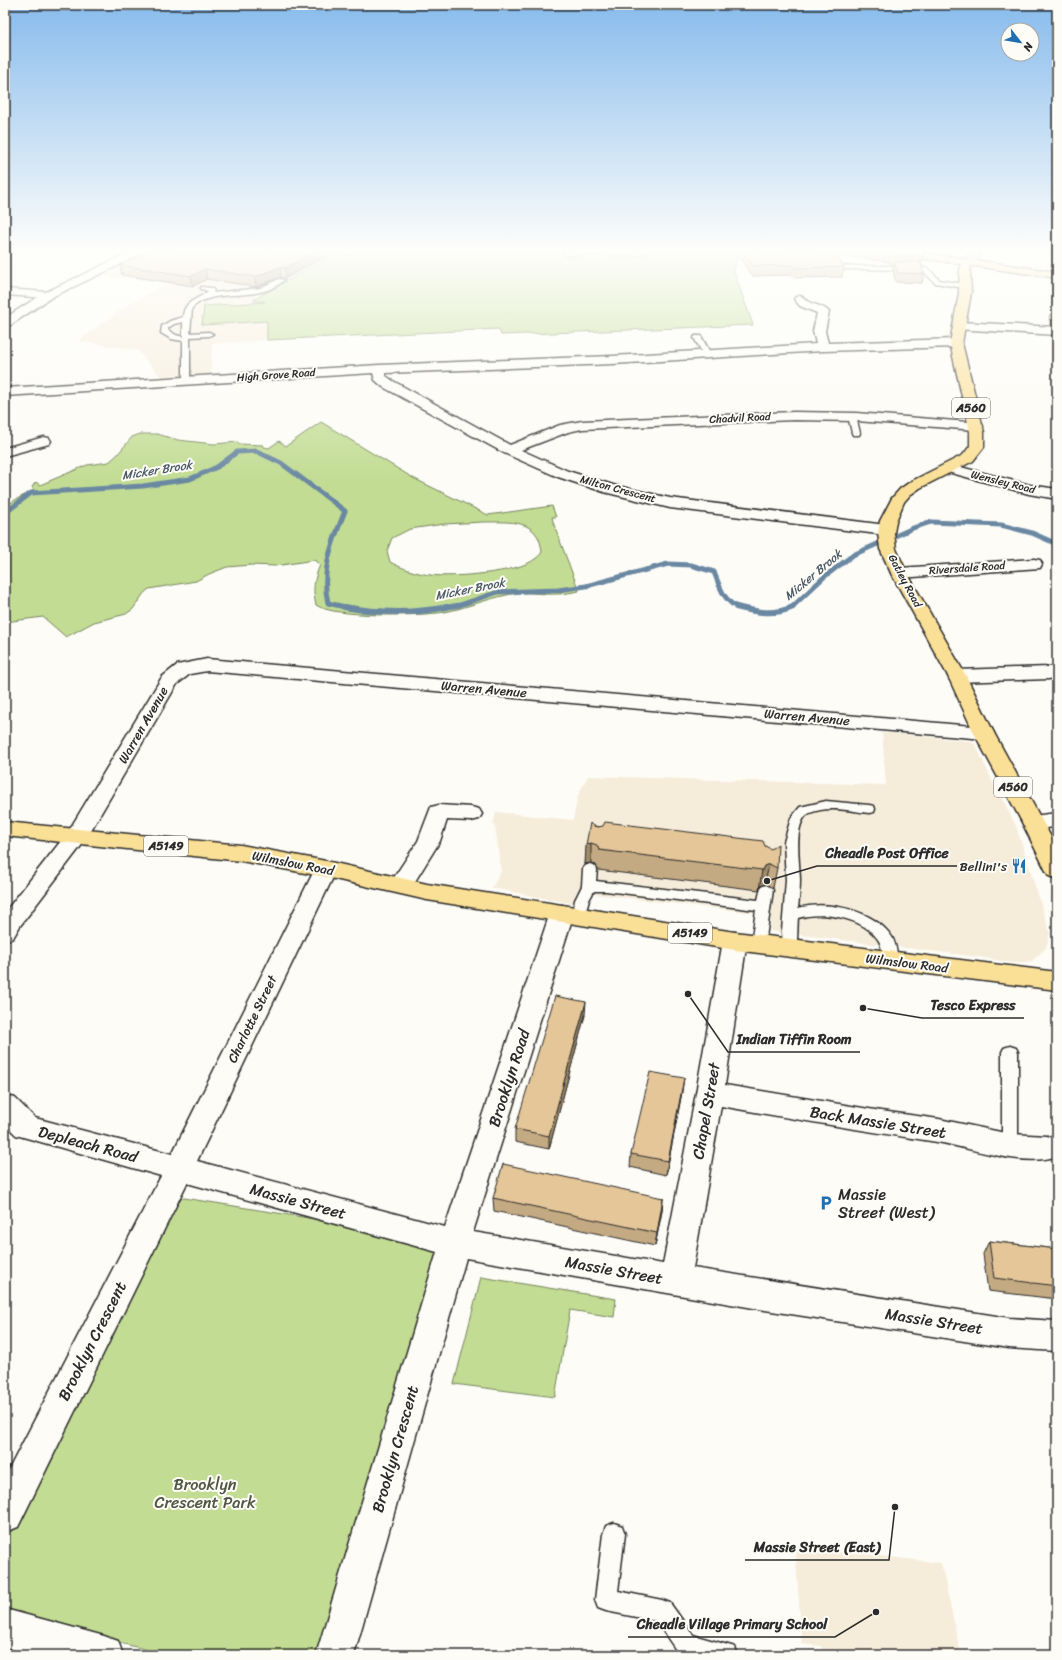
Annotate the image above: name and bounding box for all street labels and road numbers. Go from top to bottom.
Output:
street label: High Grove Road [236,363,317,387]
road number: A560 [952,398,990,418]
street label: Chadvil Road [709,407,772,429]
street label: Wensley Road [969,465,1038,499]
street label: Milton Crescent [578,470,658,508]
street label: Gatley Road [883,551,928,612]
street label: Riversdale Road [928,556,1007,580]
street label: Warren Avenue [440,674,528,704]
street label: Warren Avenue [112,682,175,768]
street label: Warren Avenue [763,702,851,732]
road number: A560 [994,777,1032,797]
road number: A5149 [144,836,188,856]
street label: Wilmslow Road [250,844,337,882]
road number: A5149 [668,923,712,943]
street label: Wilmslow Road [864,947,951,980]
street label: Charlotte Street [221,970,284,1067]
street label: Brooklyn Road [480,1024,539,1131]
street label: Chapel Street [683,1060,729,1162]
street label: Back Massie Street [808,1097,948,1147]
street label: Depleach Road [35,1117,142,1172]
street label: Massie Street [247,1174,349,1228]
street label: Massie Street [563,1247,665,1293]
street label: Brooklyn Crescent [49,1276,135,1406]
street label: Massie Street [883,1299,985,1343]
street label: Brooklyn Crescent [363,1382,427,1516]

